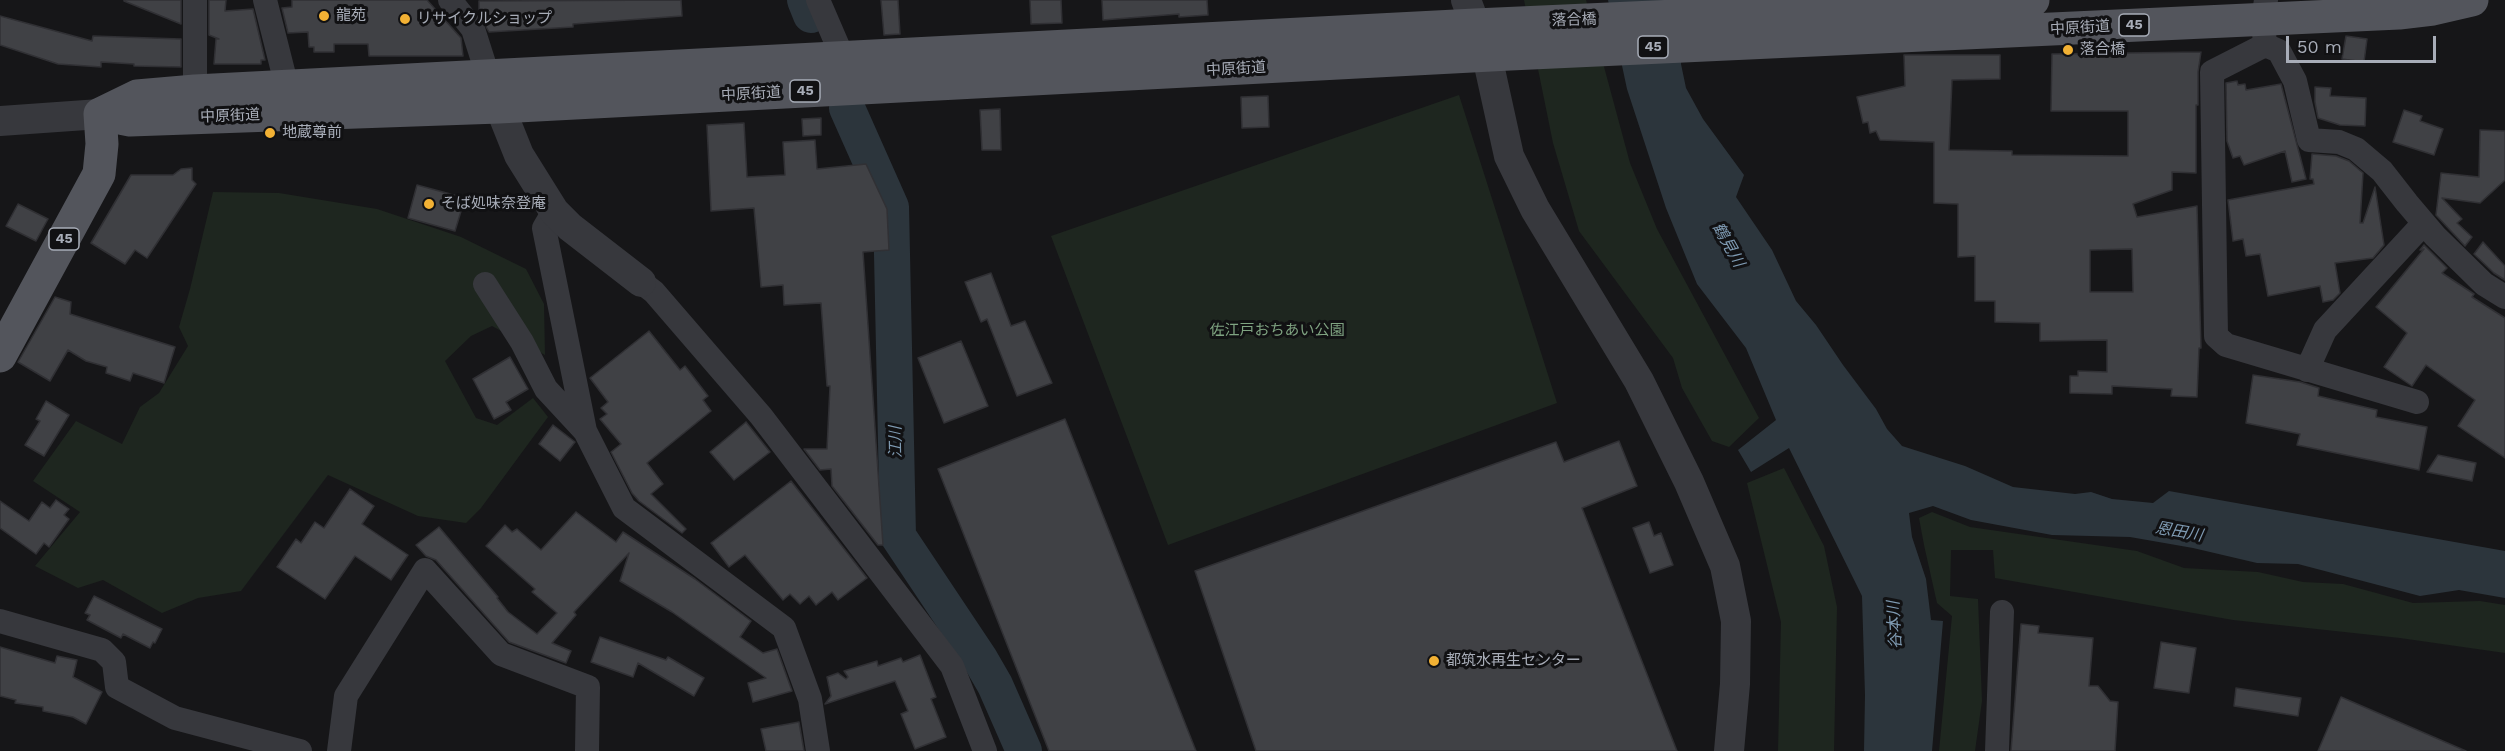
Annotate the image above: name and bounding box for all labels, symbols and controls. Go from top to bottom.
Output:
place label: 龍苑 [336,7,366,25]
marker: 龍苑 [317,9,331,23]
place label: リサイクルショップ [417,10,552,28]
street label: 落合橋 [1551,10,1597,30]
marker: リサイクルショップ [398,12,412,26]
road number: 45 [2119,14,2149,36]
street label: 中原街道 [2050,17,2110,39]
scale bar [2289,24,2439,62]
road number: 45 [1638,36,1668,58]
text: 50 m [2297,36,2342,57]
place label: 落合橋 [2080,41,2125,59]
marker: 落合橋 [2061,43,2075,57]
street label: 中原街道 [1206,58,1266,80]
road number: 45 [790,80,820,102]
street label: 中原街道 [721,83,781,105]
street label: 中原街道 [200,106,260,126]
place label: 地蔵尊前 [282,124,342,142]
marker: 地蔵尊前 [263,126,277,140]
place label: そば処味奈登庵 [441,195,546,213]
marker: そば処味奈登庵 [422,197,436,211]
water label: 鶴見川 [1708,219,1748,271]
road number: 45 [49,228,79,250]
park label: 佐江戸おちあい公園 [1210,322,1344,340]
water label: 江川 [886,426,906,458]
water label: 恩田川 [2154,518,2204,546]
water label: 谷本川 [1884,601,1906,649]
place label: 都筑水再生センター [1446,652,1581,670]
marker: 都筑水再生センター [1427,654,1441,668]

